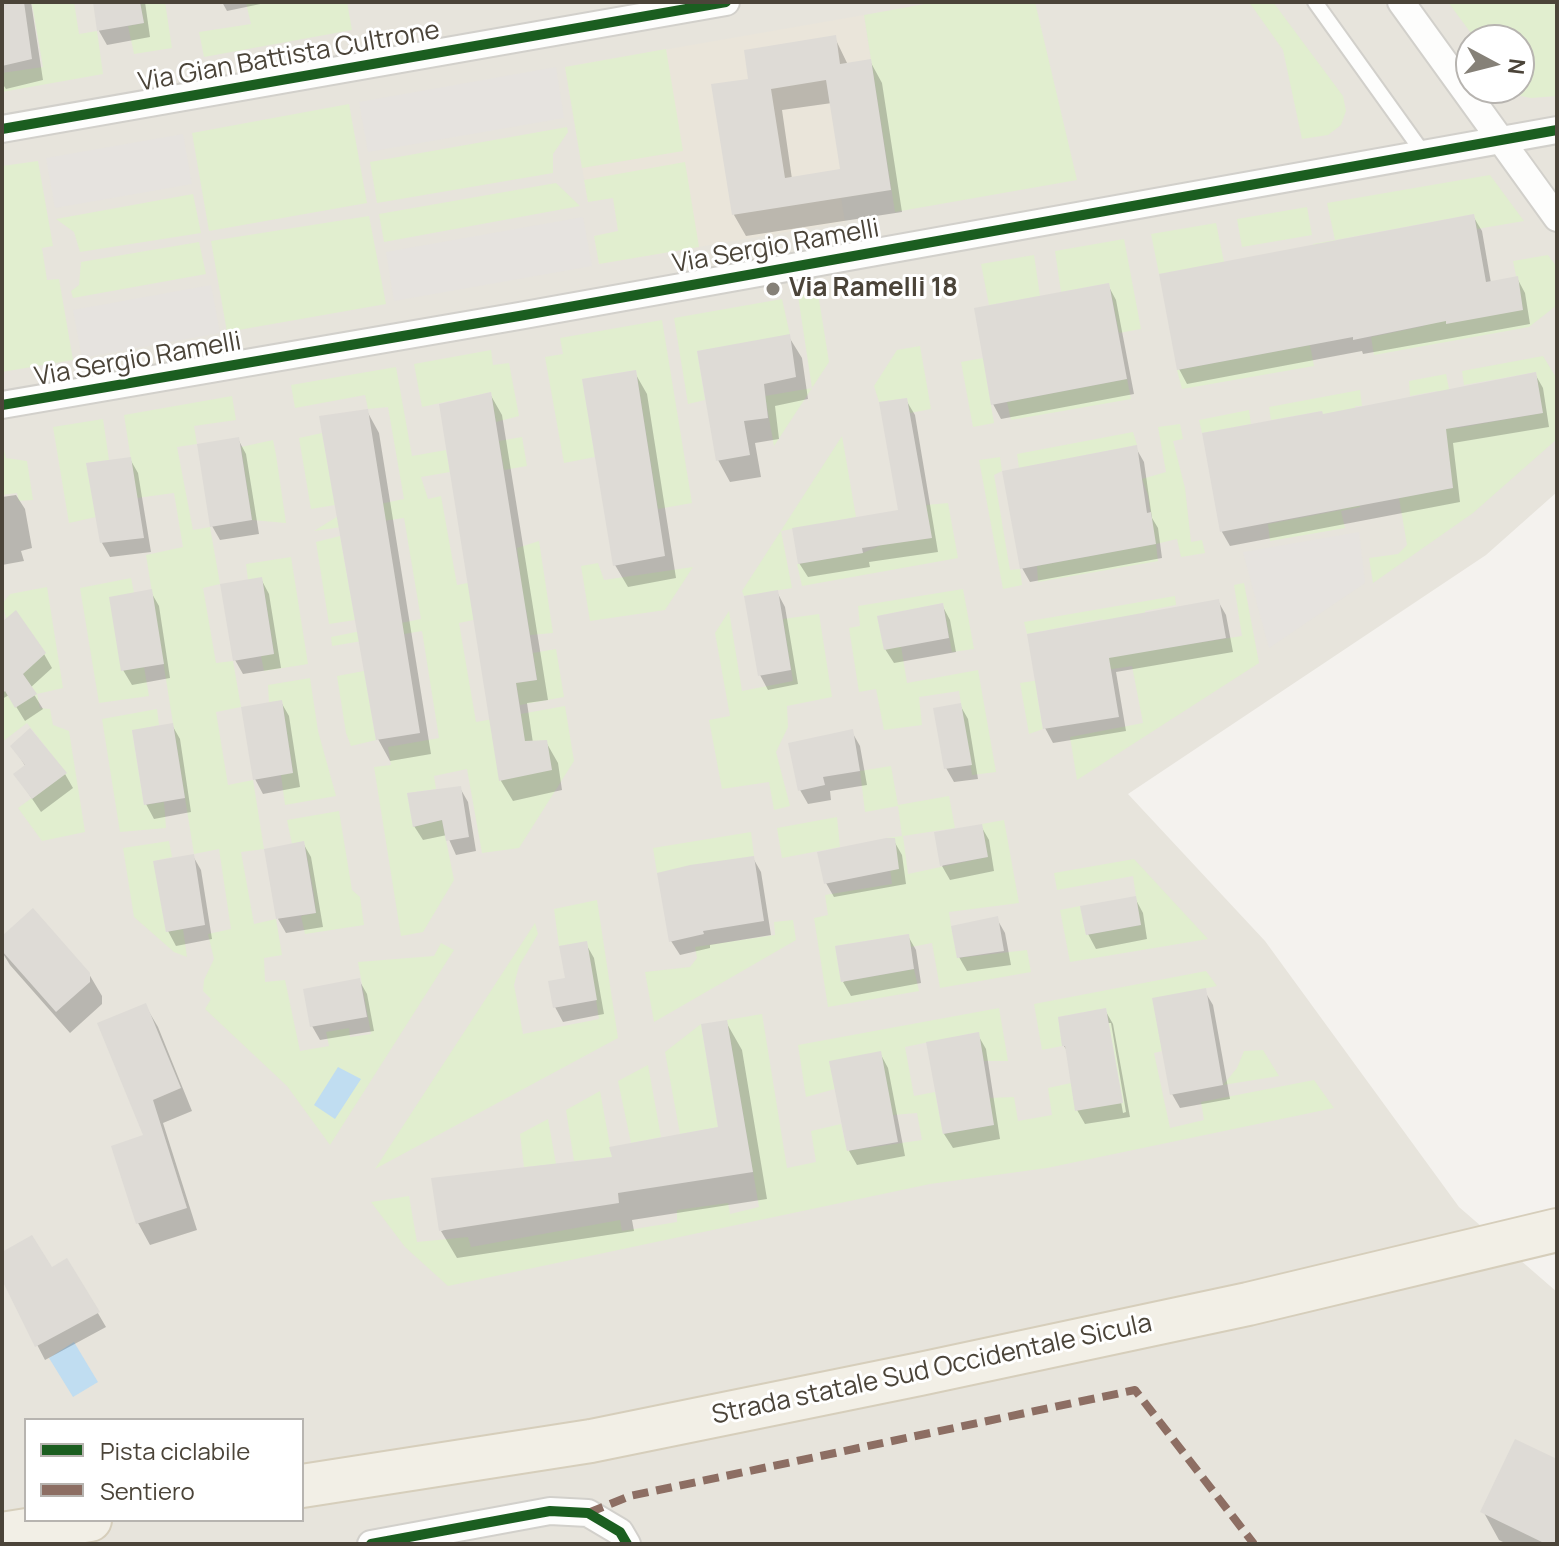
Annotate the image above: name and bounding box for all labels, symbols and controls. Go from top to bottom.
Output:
street label: Via Gian Battista Cultrone [136,15,442,99]
north arrow [1455,24,1535,104]
text: N [1501,57,1533,76]
street label: Via Sergio Ramelli [670,213,882,281]
place label: Via Ramelli 18 [789,273,958,305]
marker: Via Ramelli 18 [764,280,782,298]
street label: Via Sergio Ramelli [32,326,244,394]
street label: Strada statale Sud Occidentale Sicula [709,1308,1155,1432]
legend [24,1418,304,1522]
text: Pista ciclabile [100,1434,250,1467]
text: Sentiero [100,1474,195,1507]

